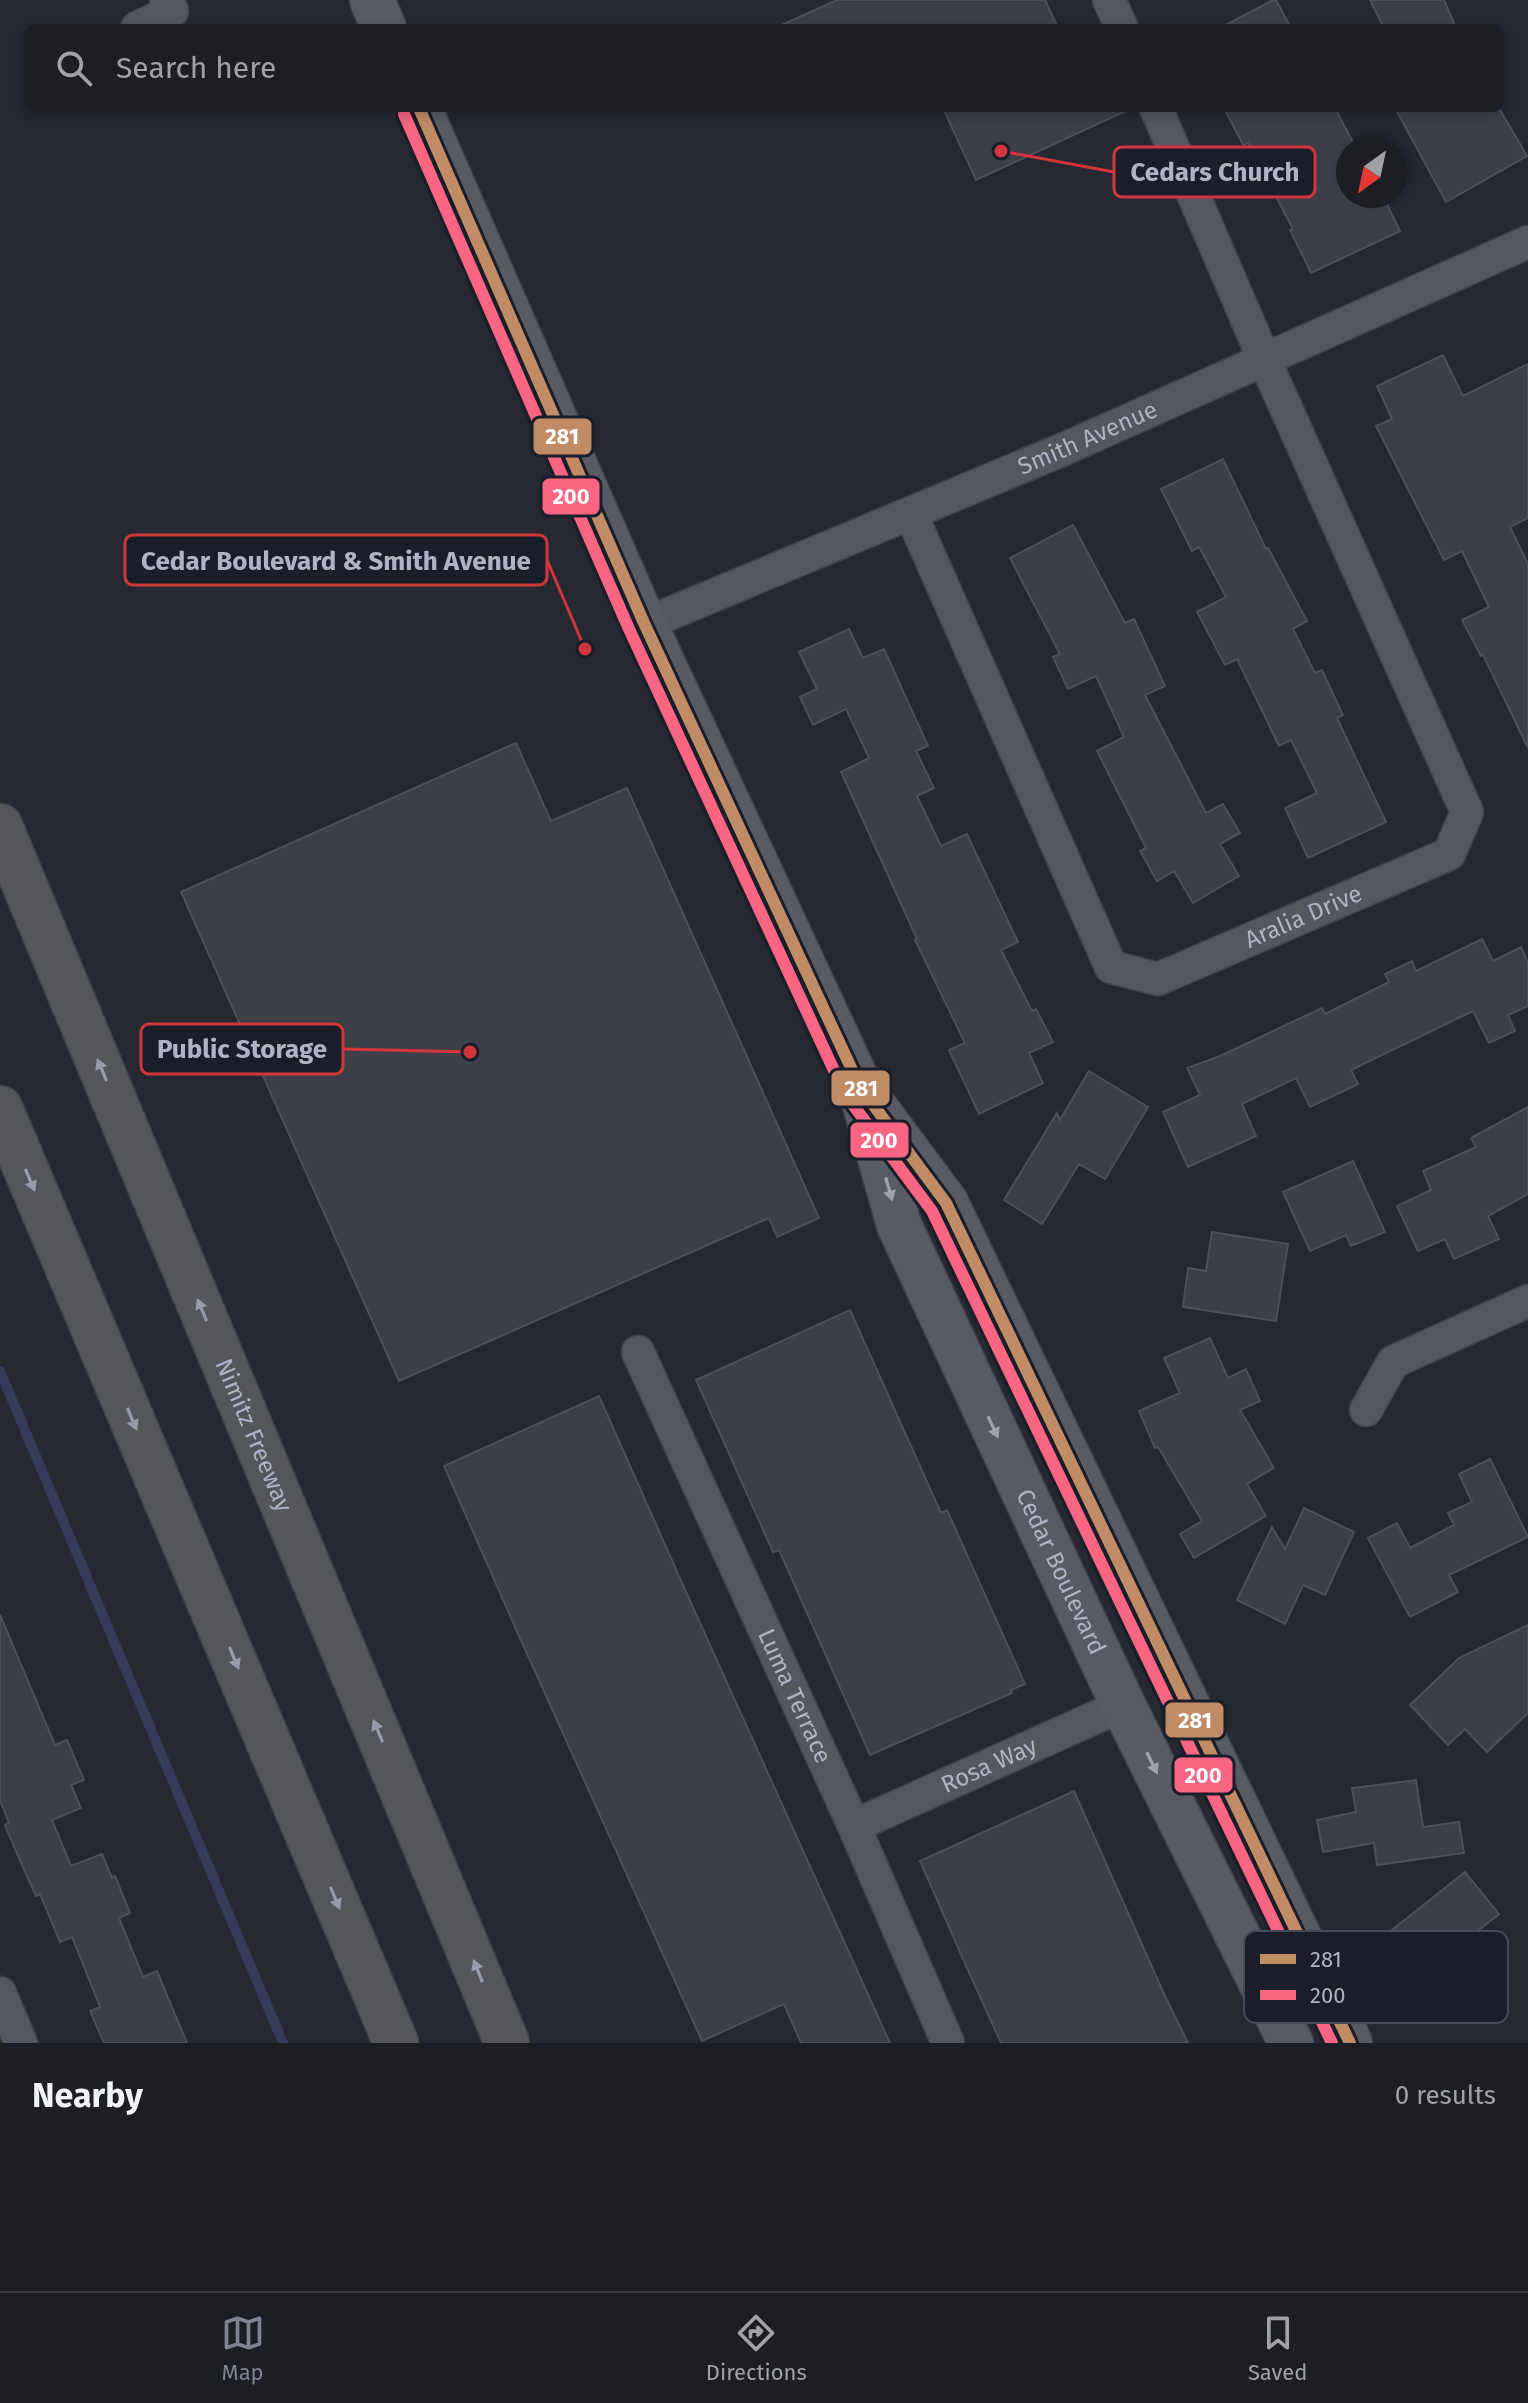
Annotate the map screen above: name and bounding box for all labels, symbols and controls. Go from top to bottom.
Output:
search box [24,24,1504,112]
icon: search [52,46,96,90]
text: Search here [116,50,276,86]
north arrow [1336,136,1408,208]
callout: Cedars Church [1114,147,1315,197]
text: Cedars Church [1130,157,1300,188]
street label: Smith Avenue [1014,395,1162,481]
line badge: 281 [532,417,593,456]
text: 281 [545,423,579,450]
line badge: 200 [541,477,601,516]
text: 200 [552,483,590,510]
callout: Cedar Boulevard & Smith Avenue [125,535,547,585]
text: Cedar Boulevard & Smith Avenue [141,546,531,577]
street label: Aralia Drive [1241,879,1366,954]
callout: Public Storage [141,1024,343,1074]
text: Public Storage [157,1034,327,1065]
one-way arrow [95,1058,108,1082]
line badge: 281 [830,1069,891,1107]
text: 281 [844,1075,878,1102]
line badge: 200 [849,1121,910,1159]
text: 200 [860,1127,898,1154]
one-way arrow [24,1168,37,1192]
one-way arrow [883,1177,896,1201]
one-way arrow [196,1298,209,1322]
street label: Nimitz Freeway [210,1355,298,1516]
one-way arrow [126,1407,139,1431]
one-way arrow [986,1415,1000,1438]
street label: Cedar Boulevard [1010,1485,1111,1659]
street label: Luma Terrace [752,1624,837,1768]
one-way arrow [227,1647,240,1670]
line badge: 281 [1164,1701,1225,1739]
text: 281 [1178,1707,1212,1734]
one-way arrow [372,1719,385,1742]
street label: Rosa Way [937,1731,1042,1799]
one-way arrow [1145,1752,1159,1775]
line badge: 200 [1173,1756,1234,1794]
text: 200 [1184,1762,1222,1789]
one-way arrow [329,1886,342,1910]
legend [1244,1931,1508,2023]
text: 281 [1310,1946,1342,1973]
one-way arrow [471,1959,484,1983]
text: 200 [1310,1982,1345,2009]
text: Nearby [32,2075,143,2116]
text: 0 results [1395,2080,1496,2111]
tab: Map [221,2311,265,2386]
tab: Directions [706,2311,807,2386]
tab: Saved [1248,2311,1307,2386]

